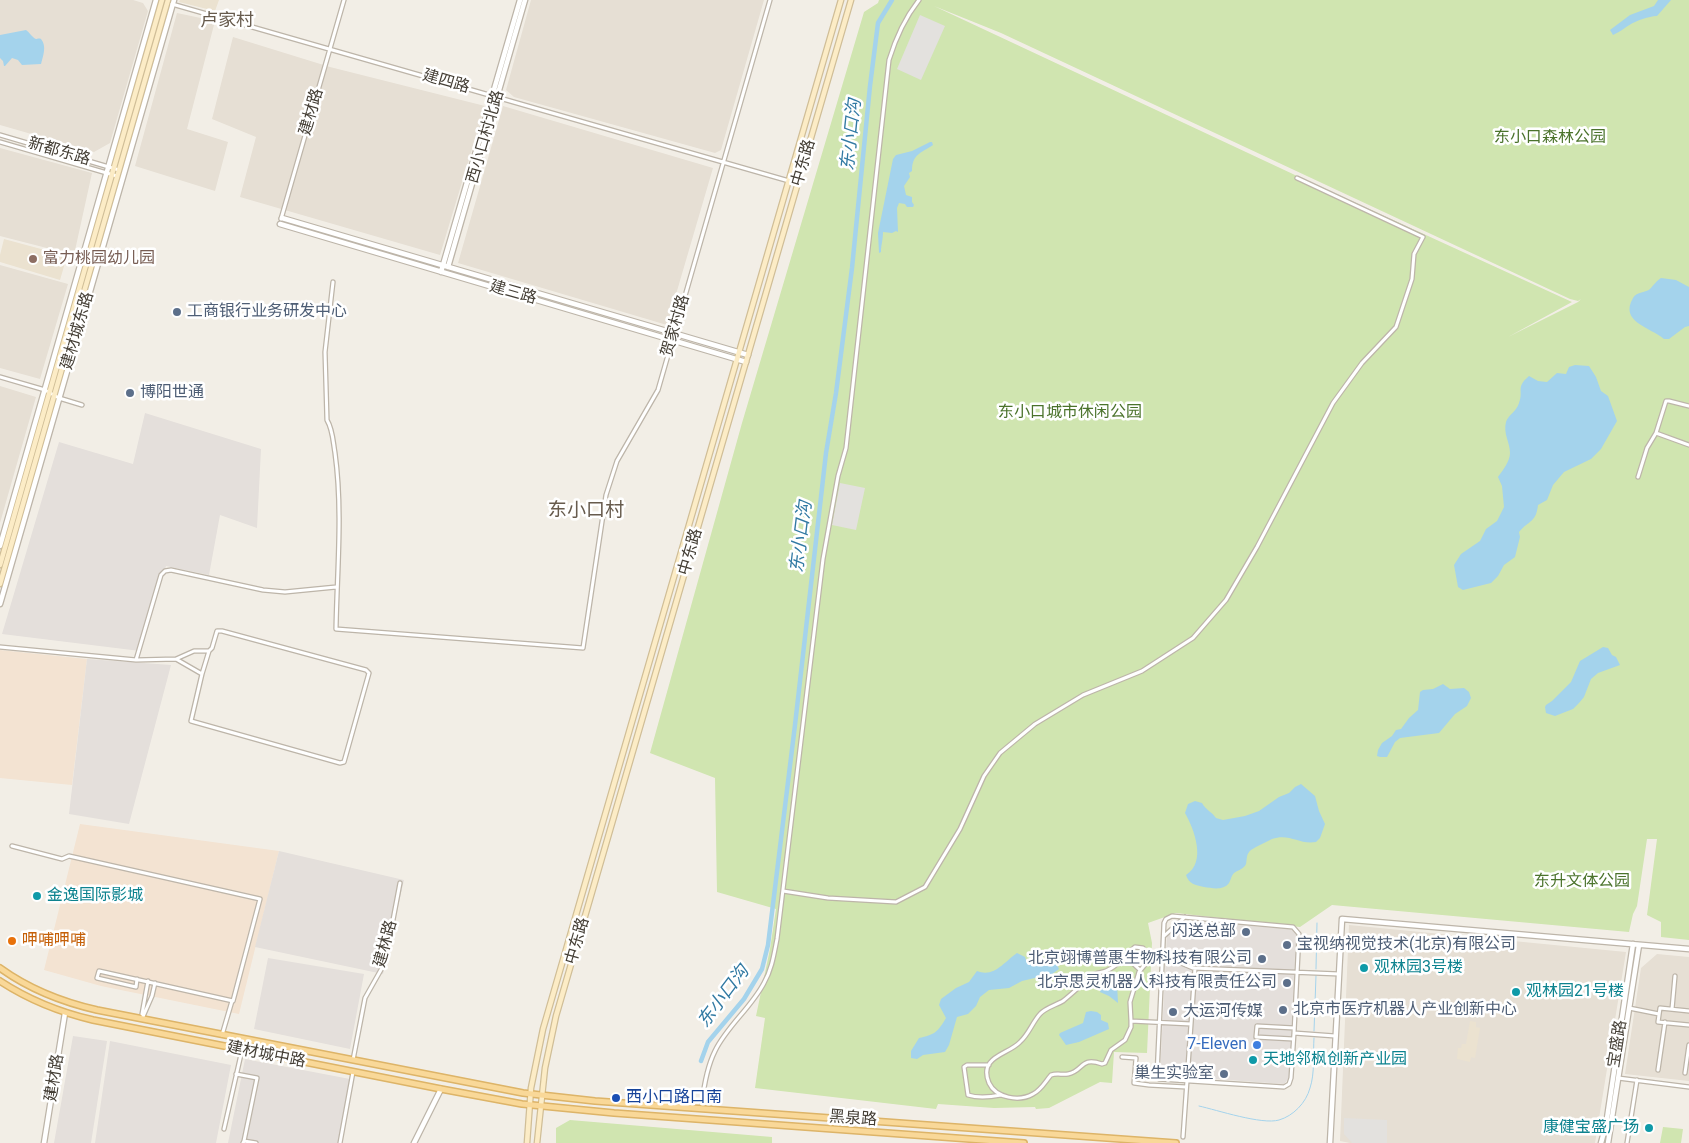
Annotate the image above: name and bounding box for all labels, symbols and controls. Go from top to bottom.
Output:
district label: 卢家村 [200,10,254,32]
street label: 建四路 [420,66,472,98]
street label: 建材路 [296,86,328,138]
street label: 西小口村北路 [464,88,508,186]
water label: 东小口沟 [837,98,867,172]
park label: 东小口森林公园 [1494,128,1606,148]
street label: 新都东路 [26,134,92,170]
street label: 中东路 [788,137,820,189]
place label: 富力桃园幼儿园 [43,249,155,269]
marker: 富力桃园幼儿园 [27,253,39,265]
street label: 建三路 [487,277,539,309]
street label: 建材城东路 [58,290,98,372]
street label: 贺家村路 [658,293,694,359]
place label: 工商银行业务研发中心 [187,302,347,322]
marker: 工商银行业务研发中心 [171,306,183,318]
place label: 博阳世通 [140,383,204,403]
marker: 博阳世通 [124,387,136,399]
park label: 东小口城市休闲公园 [998,403,1142,423]
district label: 东小口村 [548,500,624,522]
water label: 东小口沟 [787,500,817,574]
street label: 中东路 [675,526,707,578]
park label: 东升文体公园 [1534,872,1630,892]
place label: 金逸国际影城 [47,886,143,906]
marker: 金逸国际影城 [31,890,43,902]
street label: 中东路 [562,915,594,967]
street label: 建林路 [371,918,401,970]
place label: 闪送总部 [1172,922,1236,942]
marker: 闪送总部 [1240,926,1252,938]
place label: 呷哺呷哺 [22,931,86,951]
marker: 呷哺呷哺 [6,935,18,947]
place label: 宝视纳视觉技术(北京)有限公司 [1297,935,1516,955]
marker: 宝视纳视觉技术(北京)有限公司 [1281,939,1293,951]
place label: 北京翊博普惠生物科技有限公司 [1028,949,1252,969]
marker: 北京翊博普惠生物科技有限公司 [1256,953,1268,965]
place label: 观林园3号楼 [1374,958,1463,978]
water label: 东小口沟 [694,962,754,1032]
marker: 观林园3号楼 [1358,962,1370,974]
place label: 北京思灵机器人科技有限责任公司 [1037,973,1277,993]
marker: 北京思灵机器人科技有限责任公司 [1281,977,1293,989]
place label: 观林园21号楼 [1526,982,1624,1002]
marker: 观林园21号楼 [1510,986,1522,998]
place label: 北京市医疗机器人产业创新中心 [1293,1000,1517,1020]
place label: 大运河传媒 [1183,1002,1263,1022]
marker: 北京市医疗机器人产业创新中心 [1277,1004,1289,1016]
marker: 大运河传媒 [1167,1006,1179,1018]
street label: 宝盛路 [1605,1019,1631,1069]
place label: 7-Eleven [1187,1035,1247,1055]
street label: 建材城中路 [225,1038,307,1072]
marker: 7-Eleven [1251,1039,1263,1051]
place label: 天地邻枫创新产业园 [1263,1050,1407,1070]
street label: 建材路 [42,1053,68,1103]
marker: 天地邻枫创新产业园 [1247,1054,1259,1066]
place label: 巢生实验室 [1134,1064,1214,1084]
marker: 巢生实验室 [1218,1068,1230,1080]
place label: 西小口路口南 [626,1088,722,1108]
marker: 西小口路口南 [610,1092,622,1104]
street label: 黑泉路 [828,1108,878,1130]
place label: 康健宝盛广场 [1543,1118,1639,1138]
marker: 康健宝盛广场 [1643,1122,1655,1134]

